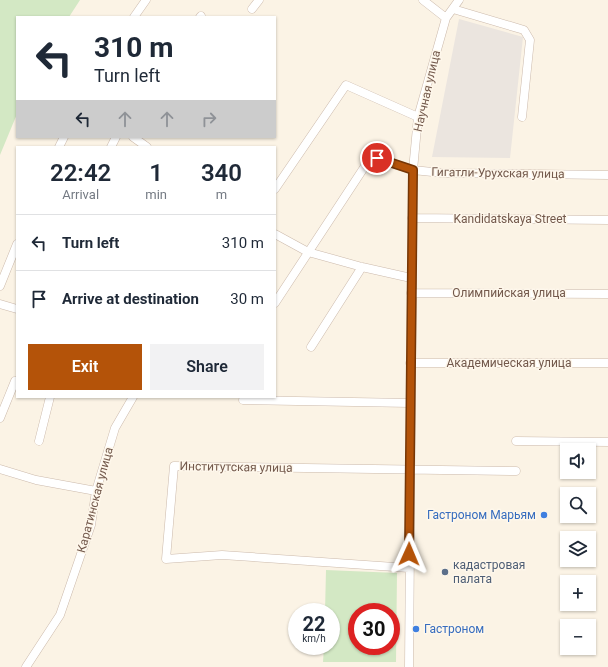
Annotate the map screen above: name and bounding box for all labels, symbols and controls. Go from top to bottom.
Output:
text: 310 m [94,31,173,64]
icon: left [28,32,80,84]
street label: Научная улица [411,49,443,133]
text: Turn left [94,65,160,86]
icon: left [72,108,94,130]
icon: ahead [114,108,136,130]
icon: ahead [156,108,178,130]
icon: right [198,108,220,130]
pin [360,141,394,175]
icon: arrive [366,147,388,169]
text: 22:42 [50,159,111,187]
text: 1 [149,159,163,187]
text: 340 [201,159,242,187]
street label: Гигатли-Урухская улица [431,165,565,181]
text: Arrival [62,187,99,202]
text: min [145,187,167,202]
text: m [216,187,227,202]
street label: Kandidatskaya Street [453,212,567,226]
icon: left [28,232,50,254]
text: Turn left [62,234,119,252]
text: 310 m [222,234,264,252]
street label: Олимпийская улица [452,286,566,300]
icon: arrive [28,288,50,310]
text: Arrive at destination [62,290,199,308]
text: 30 m [230,290,264,308]
button: Exit [28,344,142,390]
button: Share [150,344,264,390]
street label: Академическая улица [447,356,571,370]
map controls [560,443,596,655]
button: sound [560,443,596,479]
street label: Каратинская улица [74,446,116,554]
street label: Институтская улица [179,459,293,475]
button: search [560,487,596,523]
place label: Гастроном Марьям [427,508,536,522]
marker: Гастроном Марьям [539,510,549,520]
button: layers [560,531,596,567]
position arrow [388,533,430,575]
place label: кадастровая палата [453,558,525,586]
marker: кадастровая палата [440,567,450,577]
button: + [560,575,596,611]
speed limit sign: 30 [348,603,400,655]
text: 22 [303,612,325,636]
button: − [560,619,596,655]
place label: Гастроном [424,622,484,636]
marker: Гастроном [411,624,421,634]
text: km/h [302,633,326,644]

